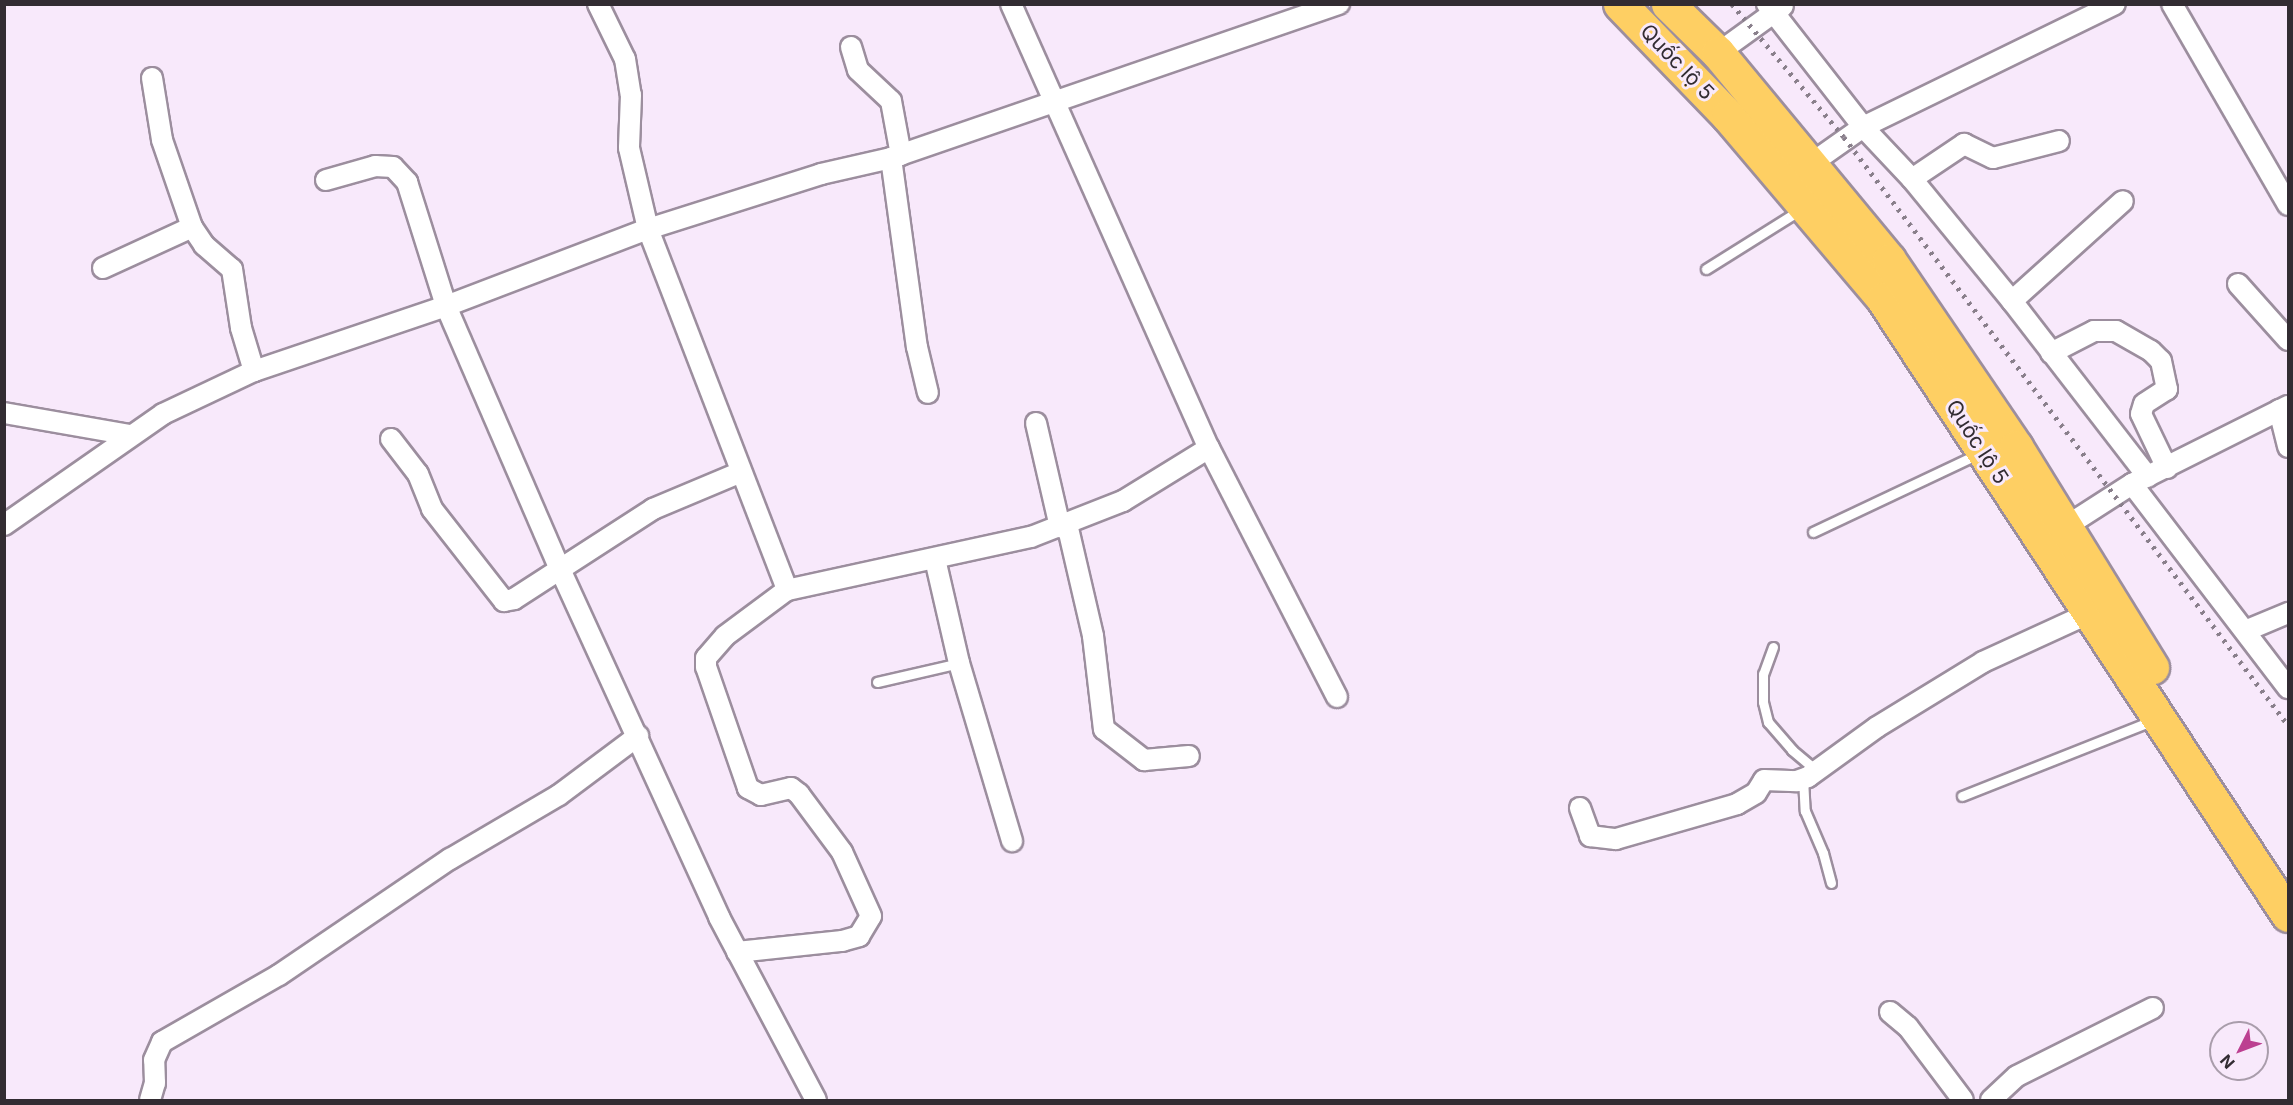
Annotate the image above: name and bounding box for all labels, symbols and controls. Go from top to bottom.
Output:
street label: Quốc lộ 5 [1635,19,1719,105]
street label: Quốc lộ 5 [1940,395,2014,489]
north arrow [2209,1021,2269,1081]
text: N [2216,1050,2239,1073]

